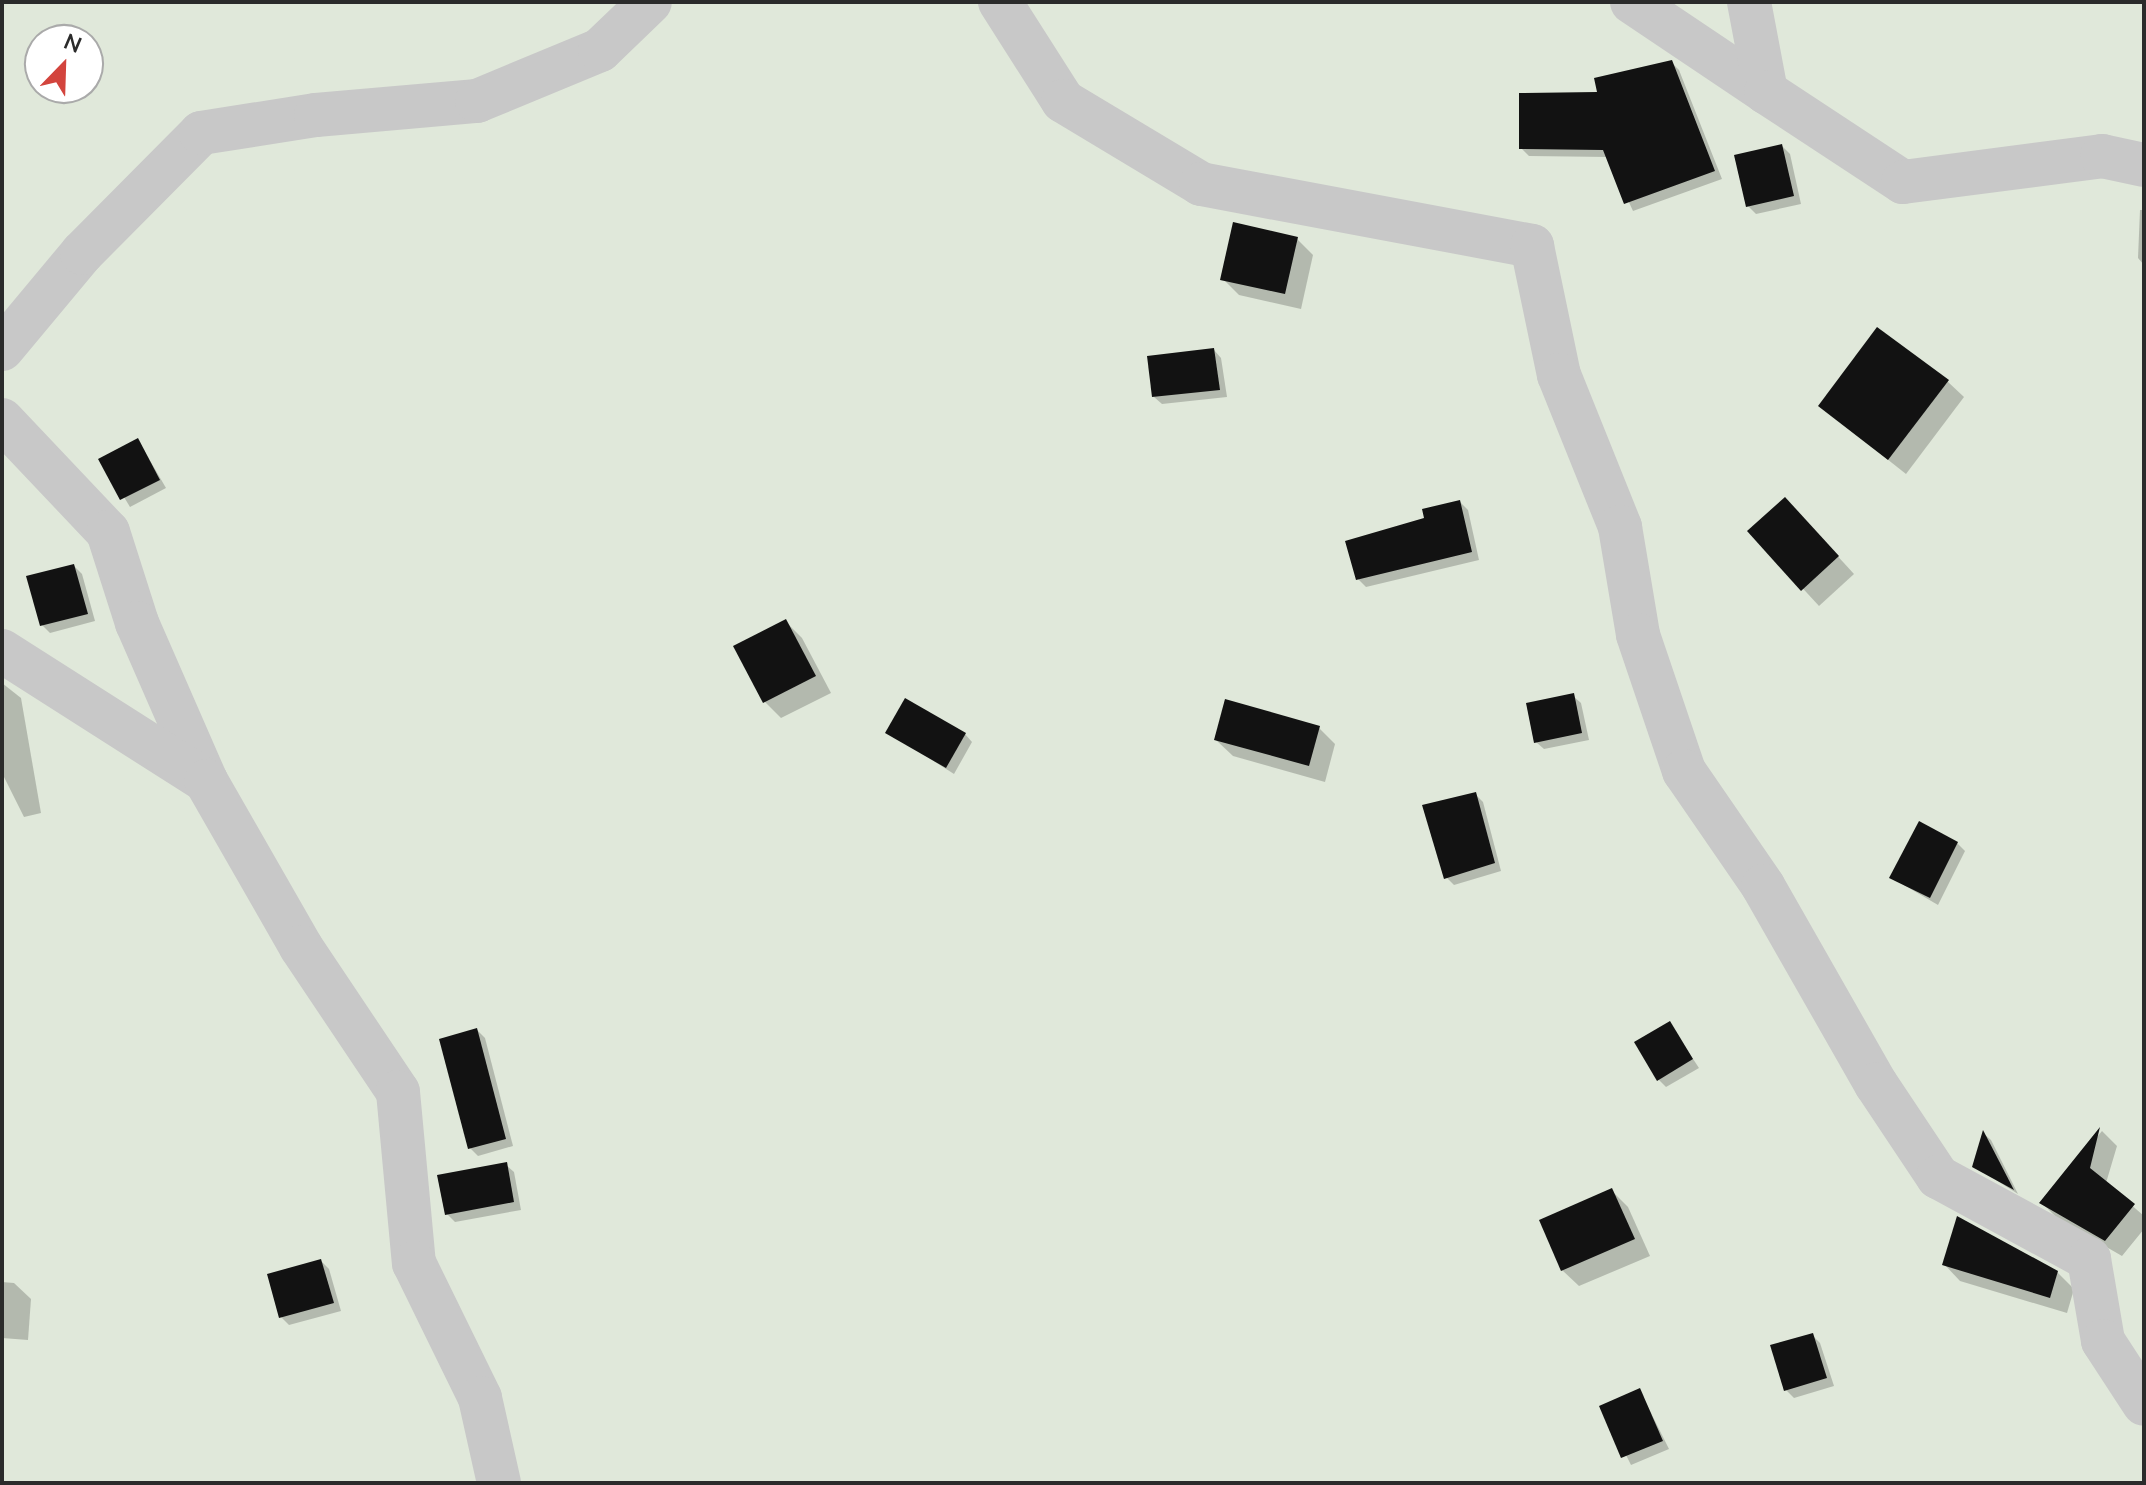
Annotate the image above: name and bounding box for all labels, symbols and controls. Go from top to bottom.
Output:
north arrow [24,24,104,104]
text: N [59,27,86,61]

